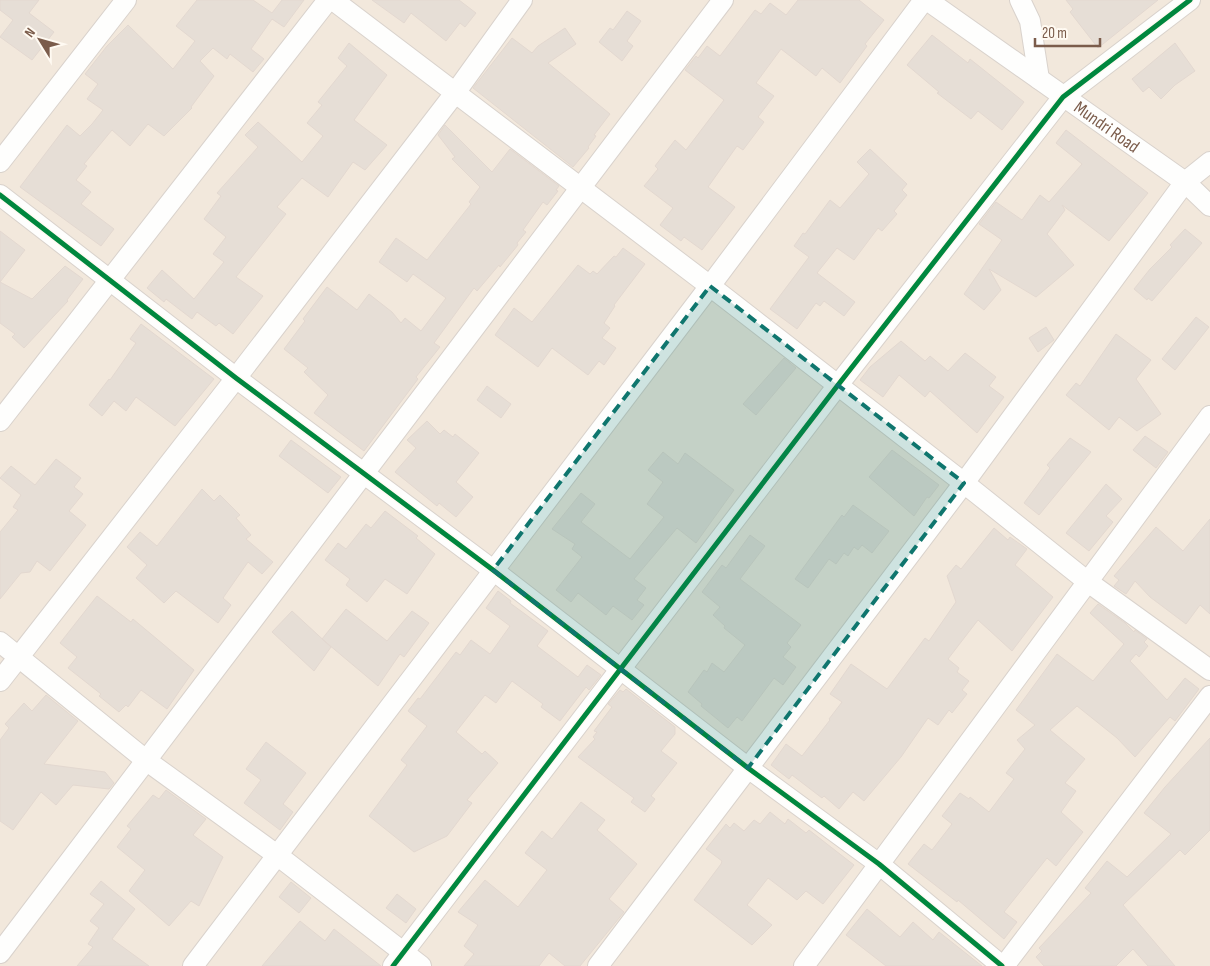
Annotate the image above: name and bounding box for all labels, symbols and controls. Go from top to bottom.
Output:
north arrow [15,15,65,65]
scale bar [1035,15,1100,47]
text: N [21,24,39,41]
text: 20 m [1042,24,1067,43]
street label: Mundri Road [1070,97,1143,157]

